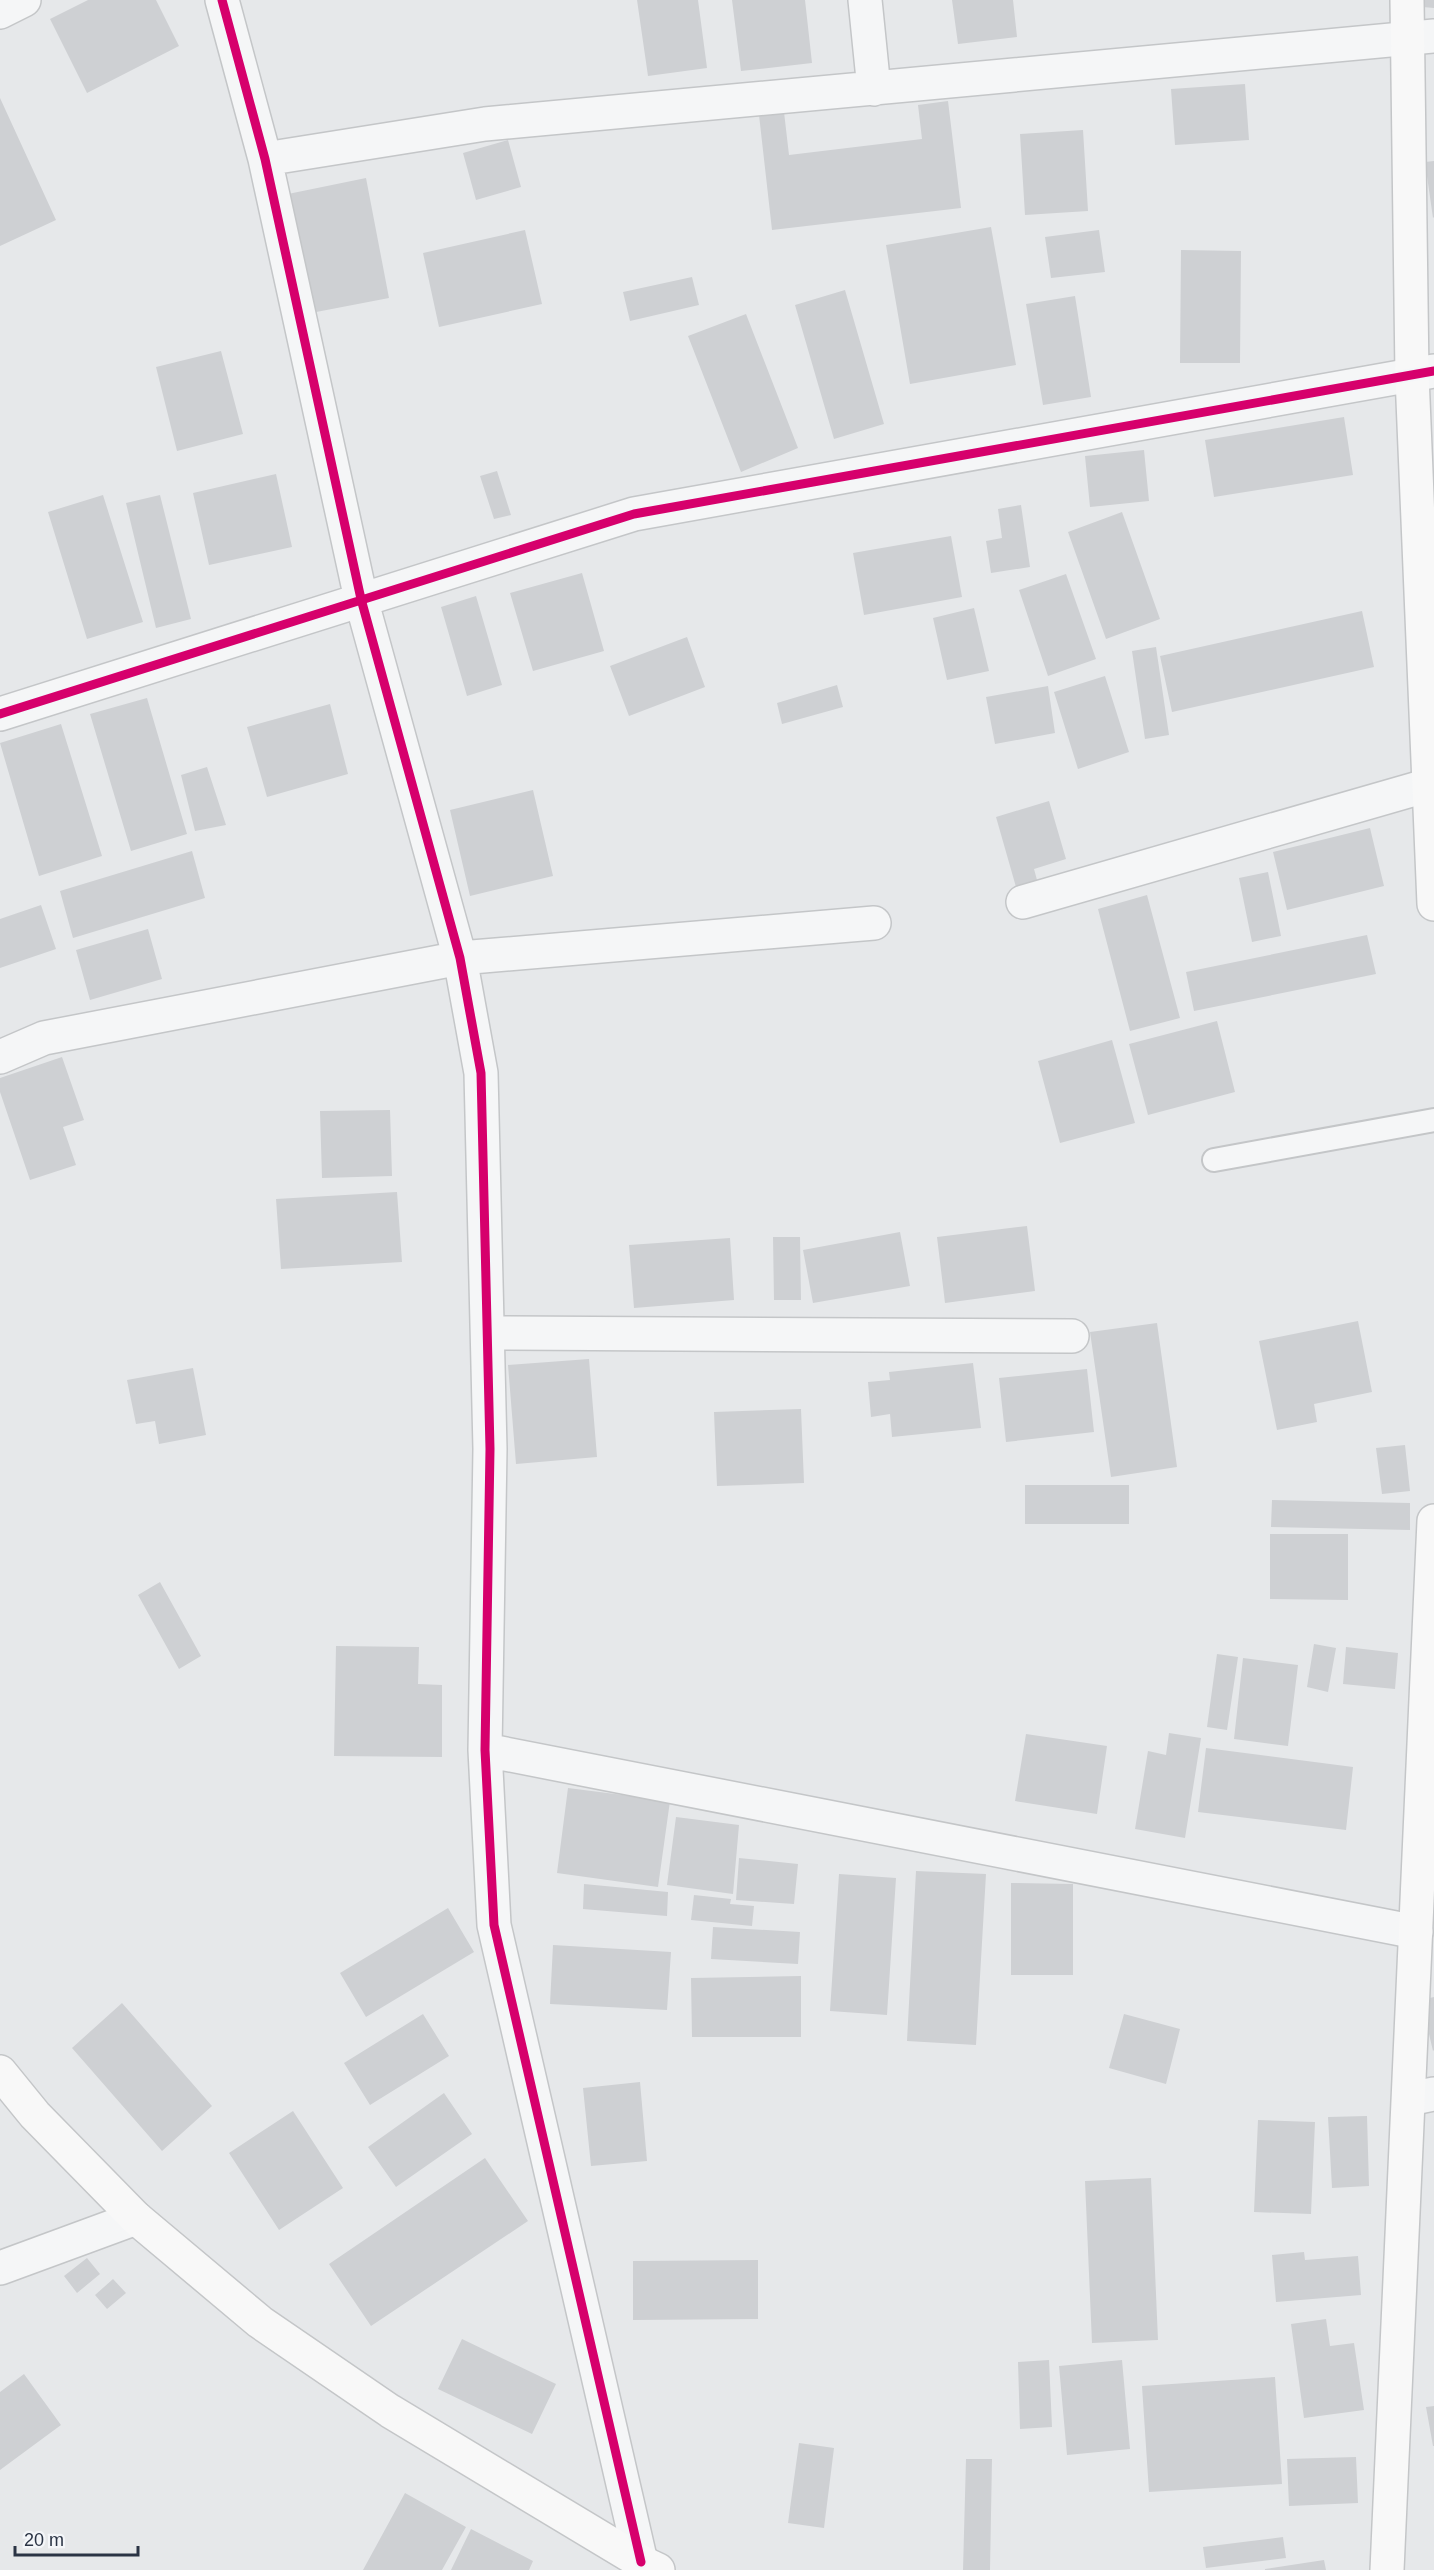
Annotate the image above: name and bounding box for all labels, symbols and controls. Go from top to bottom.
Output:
scale bar [15,2519,138,2557]
text: 20 m [24,2530,64,2550]

